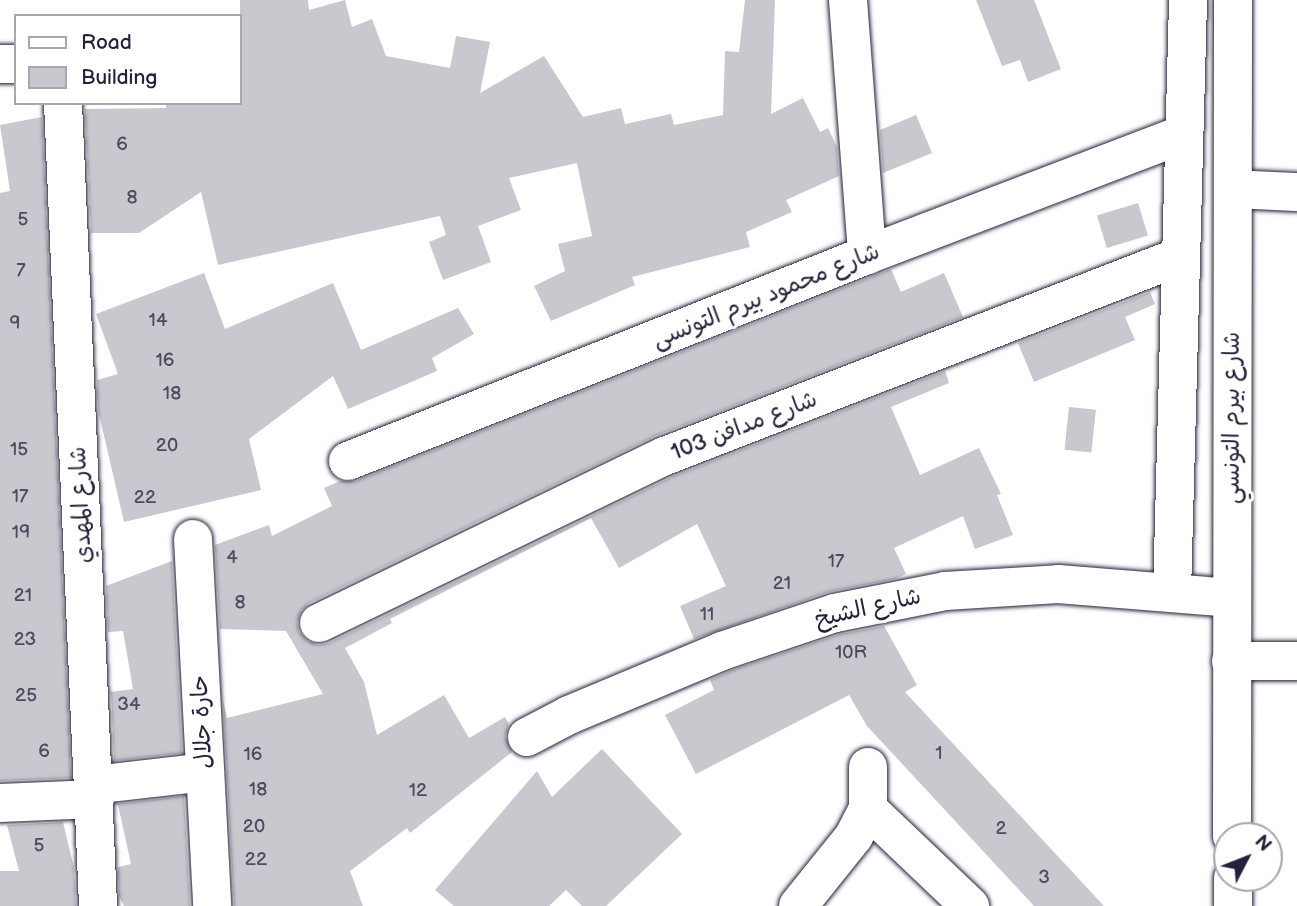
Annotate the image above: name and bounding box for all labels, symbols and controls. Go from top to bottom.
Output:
legend [14,14,242,105]
text: Road [81,30,132,55]
text: Building [81,65,157,90]
house number: 6 [116,134,128,156]
house number: 8 [126,187,138,209]
house number: 5 [18,209,28,231]
street label: شارع محمود بيرم التونسى [648,238,884,354]
house number: 7 [16,260,26,282]
house number: 14 [149,310,167,332]
house number: 9 [10,313,20,335]
street label: شارع بيرم التونسي [1218,332,1246,504]
house number: 16 [156,350,174,372]
house number: 18 [163,383,181,405]
street label: شارع مدافن 103 [667,385,821,467]
house number: 20 [156,435,178,457]
house number: 15 [10,439,28,461]
street label: شارع المهدي [64,446,98,564]
house number: 17 [12,486,28,508]
house number: 22 [134,487,156,509]
house number: 19 [12,522,30,544]
house number: 4 [226,547,238,569]
house number: 17 [828,551,844,573]
house number: 21 [773,573,791,595]
street label: شارع الشيخ [812,582,924,634]
house number: 21 [14,585,32,607]
house number: 8 [234,592,246,614]
house number: 11 [700,604,714,626]
house number: 23 [14,629,36,651]
house number: 10R [835,642,867,664]
street label: حارة جلال [186,674,218,770]
house number: 25 [15,685,37,707]
house number: 34 [117,694,141,716]
house number: 6 [38,741,50,763]
house number: 1 [935,743,943,765]
house number: 16 [244,744,262,766]
house number: 18 [249,779,267,801]
house number: 12 [409,780,427,802]
house number: 20 [243,816,265,838]
house number: 2 [995,818,1007,840]
north arrow [1213,822,1283,892]
text: N [1249,831,1276,857]
house number: 5 [34,835,44,857]
house number: 22 [245,849,267,871]
house number: 3 [1038,867,1050,889]

